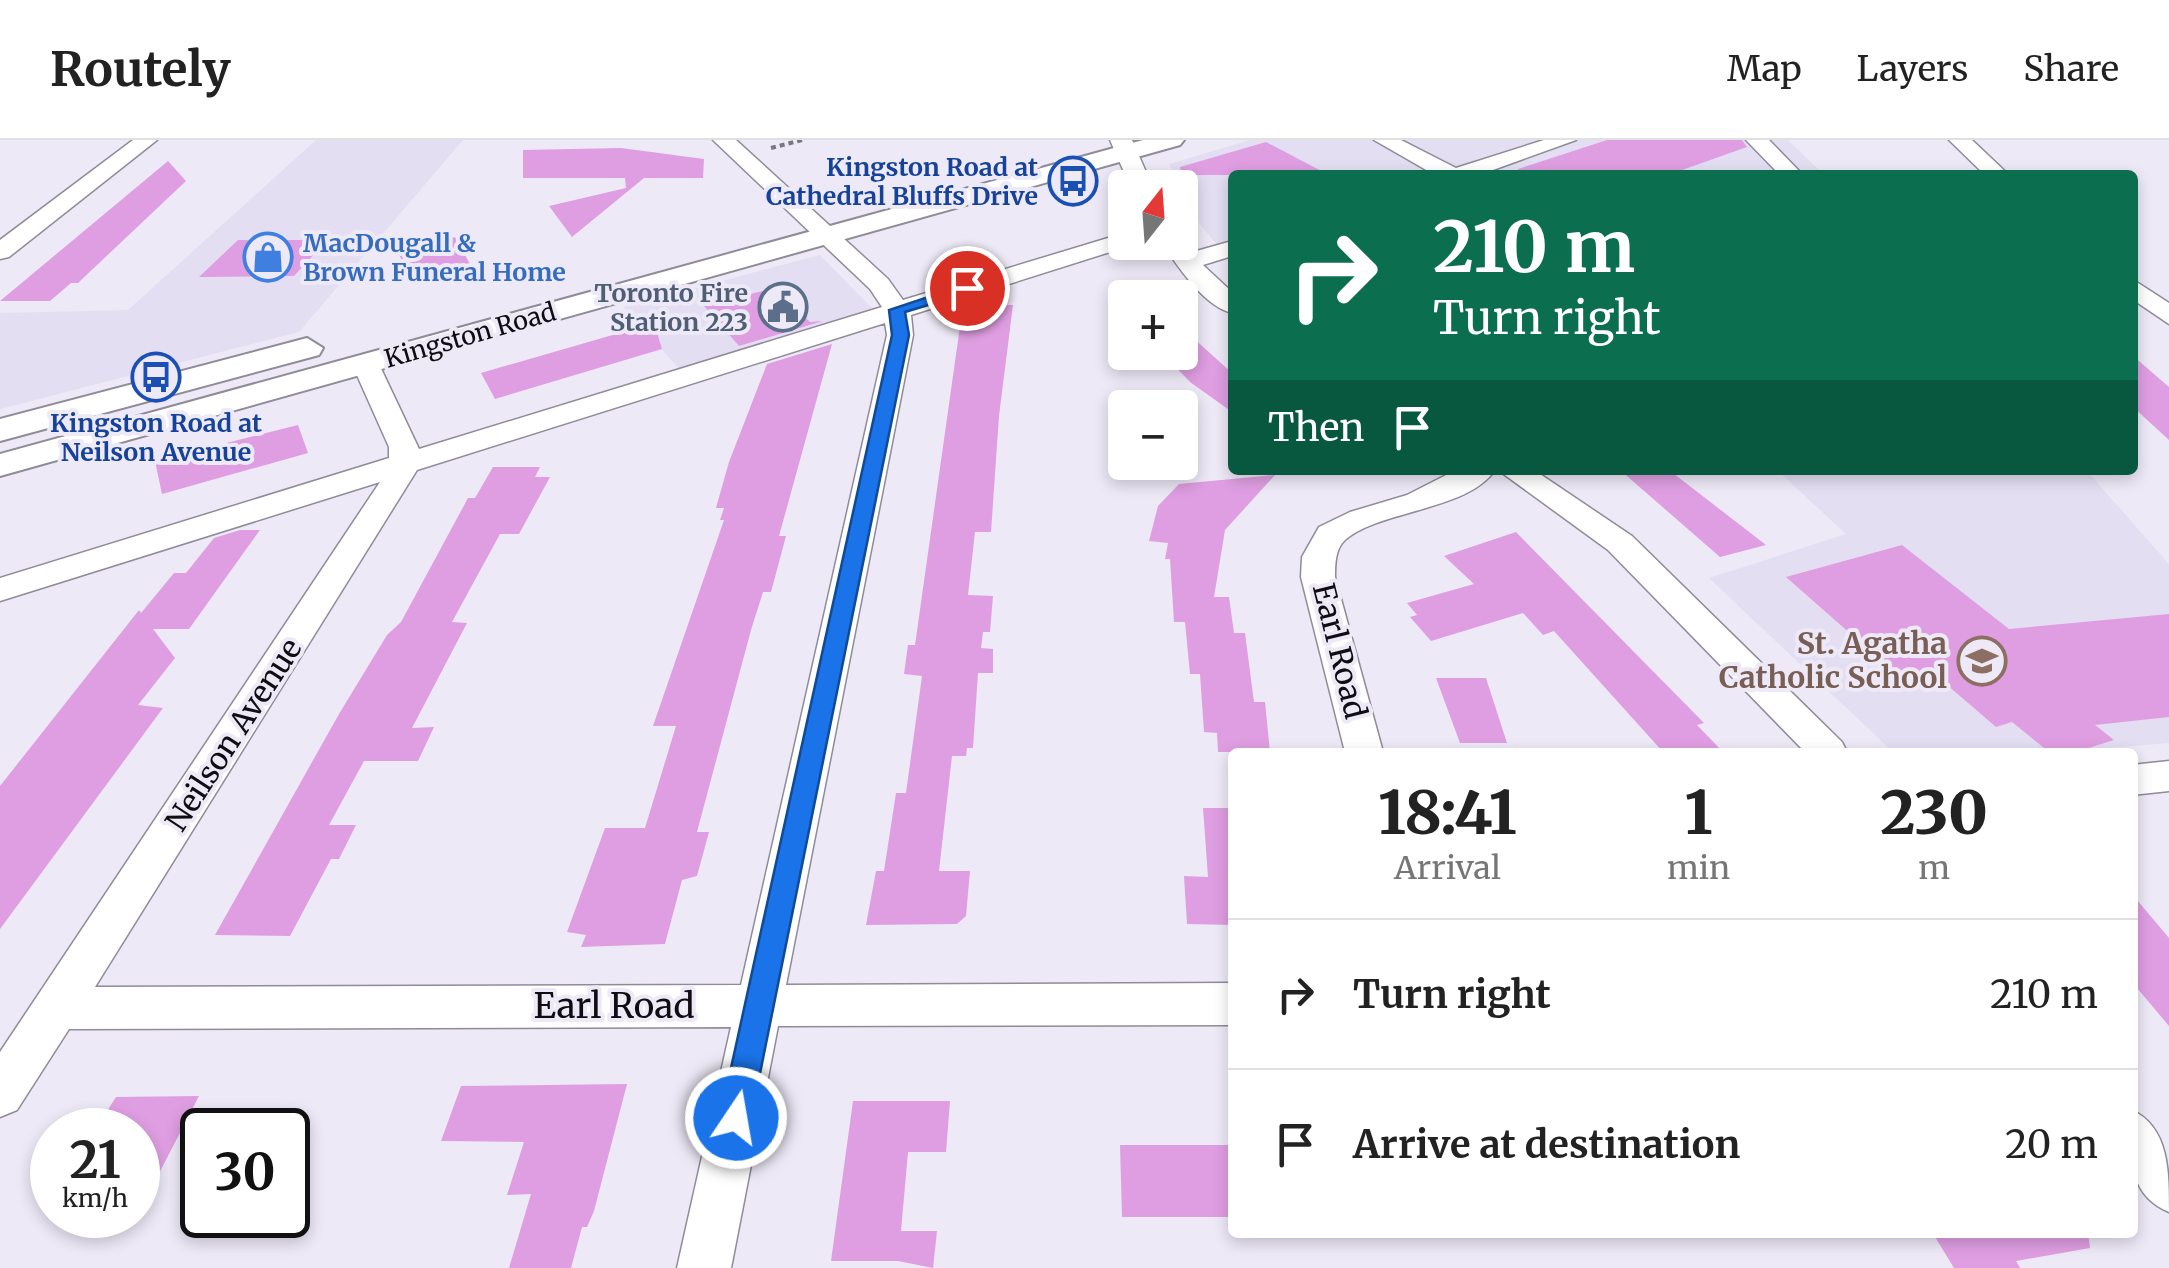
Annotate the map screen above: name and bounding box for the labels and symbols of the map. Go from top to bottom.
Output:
place label: Kingston Road at Cathedral Bluffs Drive [766,151,1038,212]
bus stop icon: Kingston Road at Cathedral Bluffs Drive [1047,155,1099,207]
north arrow [1108,170,1198,260]
place label: MacDougall & Brown Funeral Home [303,227,566,288]
shop icon: MacDougall & Brown Funeral Home [242,231,294,283]
pin [925,246,1010,331]
place label: Toronto Fire Station 223 [594,277,748,338]
public building icon: Toronto Fire Station 223 [757,281,809,333]
street label: Kingston Road [381,295,559,375]
bus stop icon: Kingston Road at Neilson Avenue [130,351,182,403]
place label: Kingston Road at Neilson Avenue [50,407,262,468]
street label: Earl Road [1305,579,1375,722]
place label: St. Agatha Catholic School [1719,624,1947,696]
street label: Neilson Avenue [157,631,310,838]
school or university icon: St. Agatha Catholic School [1956,635,2008,687]
street label: Earl Road [533,984,695,1028]
position arrow [684,1066,788,1170]
speed limit sign: 30 [180,1108,310,1238]

